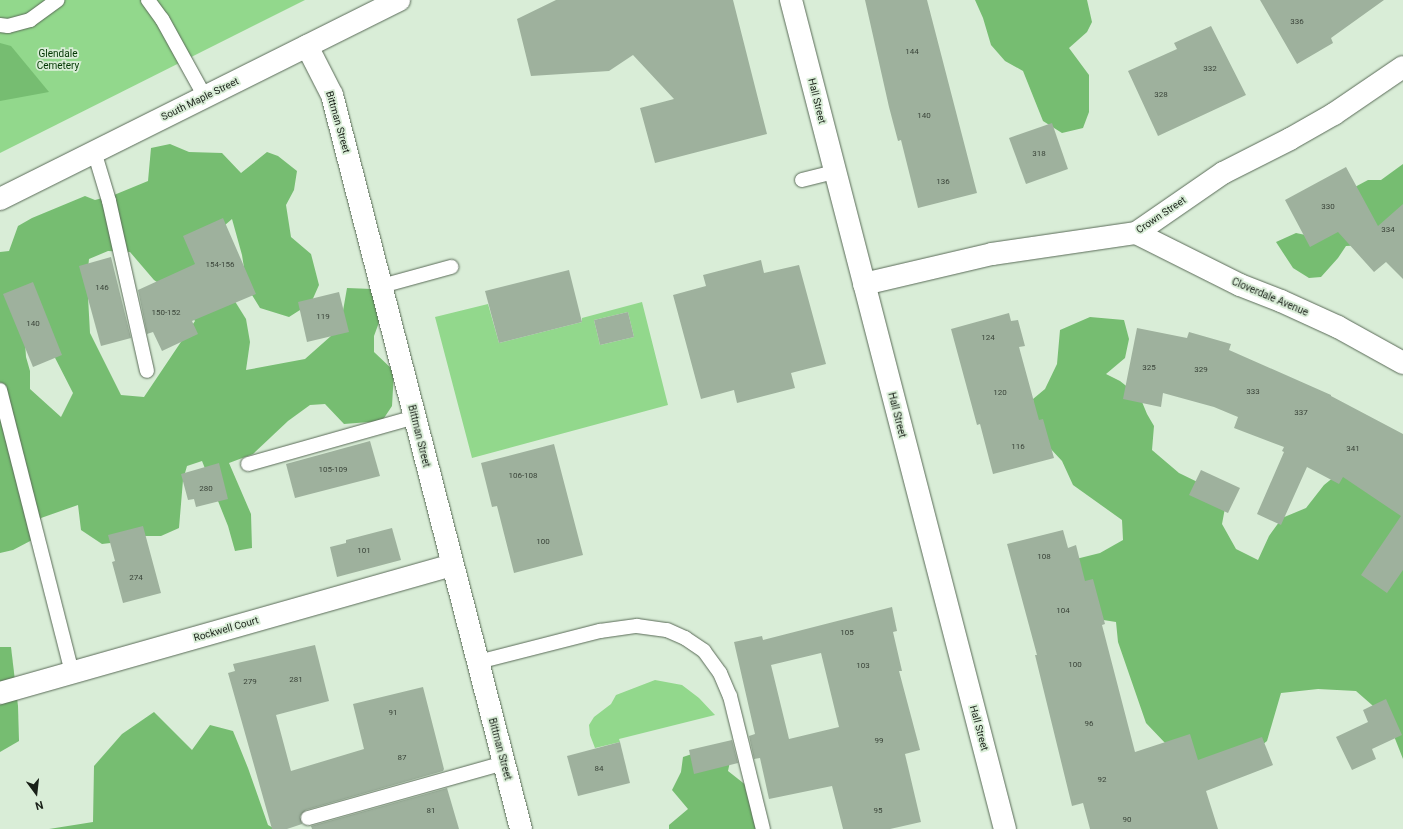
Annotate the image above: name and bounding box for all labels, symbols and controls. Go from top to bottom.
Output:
house number: 336 [1290,17,1304,27]
park label: Glendale Cemetery [37,47,79,70]
house number: 144 [905,47,919,57]
house number: 332 [1203,64,1217,74]
street label: South Maple Street [159,75,241,123]
street label: Hall Street [806,77,828,125]
street label: Bittman Street [323,90,353,154]
house number: 328 [1154,90,1168,100]
house number: 140 [917,111,931,121]
house number: 318 [1032,149,1046,159]
house number: 136 [936,177,950,187]
street label: Crown Street [1134,194,1188,236]
house number: 330 [1321,202,1335,212]
house number: 334 [1381,225,1395,235]
house number: 154-156 [205,260,235,270]
street label: Cloverdale Avenue [1230,275,1310,319]
house number: 146 [95,283,109,293]
house number: 150-152 [151,308,181,318]
house number: 119 [316,312,330,322]
house number: 140 [26,319,40,329]
house number: 124 [981,333,995,343]
house number: 325 [1142,363,1156,373]
house number: 329 [1194,365,1208,375]
house number: 333 [1246,387,1260,397]
house number: 120 [993,388,1007,398]
street label: Hall Street [886,391,908,439]
street label: Bittman Street [405,404,433,468]
house number: 337 [1294,408,1308,418]
house number: 116 [1011,442,1025,452]
house number: 341 [1346,444,1360,454]
house number: 105-109 [318,465,348,475]
house number: 106-108 [508,471,538,481]
house number: 280 [199,484,213,494]
house number: 100 [536,537,550,547]
house number: 101 [357,546,371,556]
house number: 108 [1037,552,1051,562]
house number: 274 [129,573,143,583]
house number: 104 [1056,606,1070,616]
street label: Rockwell Court [192,614,260,644]
house number: 105 [840,628,854,638]
house number: 100 [1068,660,1082,670]
house number: 103 [856,661,870,671]
house number: 281 [289,675,303,685]
house number: 279 [243,677,257,687]
street label: Hall Street [967,704,991,752]
house number: 91 [389,708,397,718]
street label: Bittman Street [486,717,514,781]
house number: 96 [1085,719,1093,729]
house number: 99 [875,736,883,746]
house number: 87 [398,753,406,763]
house number: 84 [595,764,603,774]
north arrow [16,773,56,813]
house number: 92 [1098,775,1106,785]
text: N [34,798,45,812]
house number: 81 [427,806,435,816]
house number: 95 [874,806,882,816]
house number: 90 [1123,815,1131,825]

